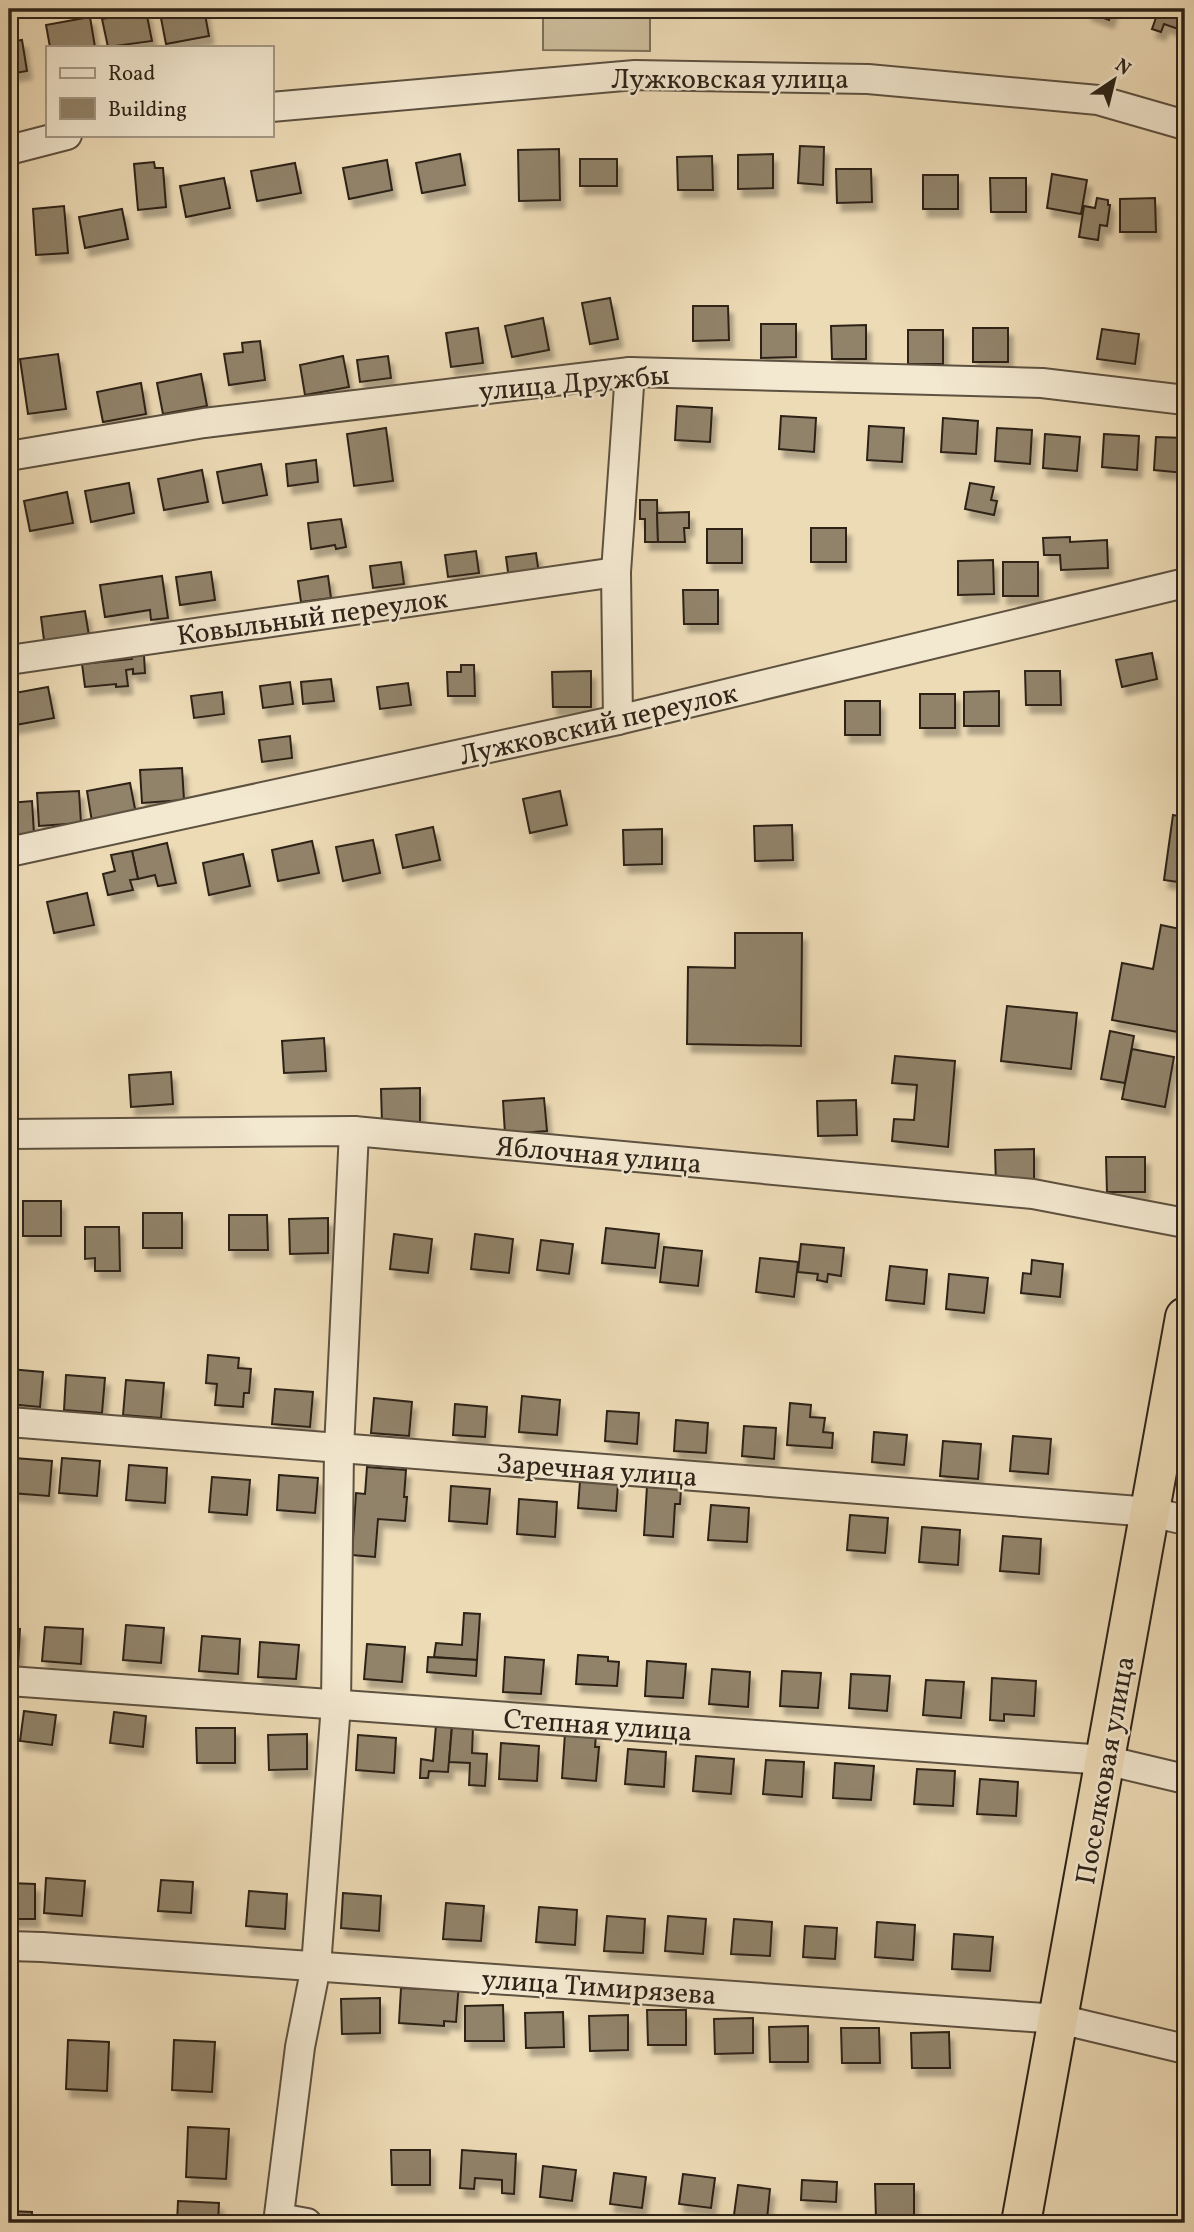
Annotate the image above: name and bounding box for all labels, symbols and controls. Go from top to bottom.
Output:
legend [46,46,273,136]
north arrow [1078,46,1148,116]
text: N [1109,53,1136,82]
text: Road [108,60,155,89]
street label: Лужковская улица [611,61,849,100]
text: Building [108,96,187,125]
street label: улица Дружбы [477,357,671,412]
street label: Ковыльный переулок [174,580,450,657]
street label: Лужковский переулок [456,674,742,776]
street label: Яблочная улица [494,1128,703,1185]
street label: Заречная улица [495,1445,699,1498]
street label: Поселковая улица [1067,1653,1146,1888]
street label: Степная улица [502,1700,694,1753]
street label: улица Тимирязева [480,1961,718,2016]

